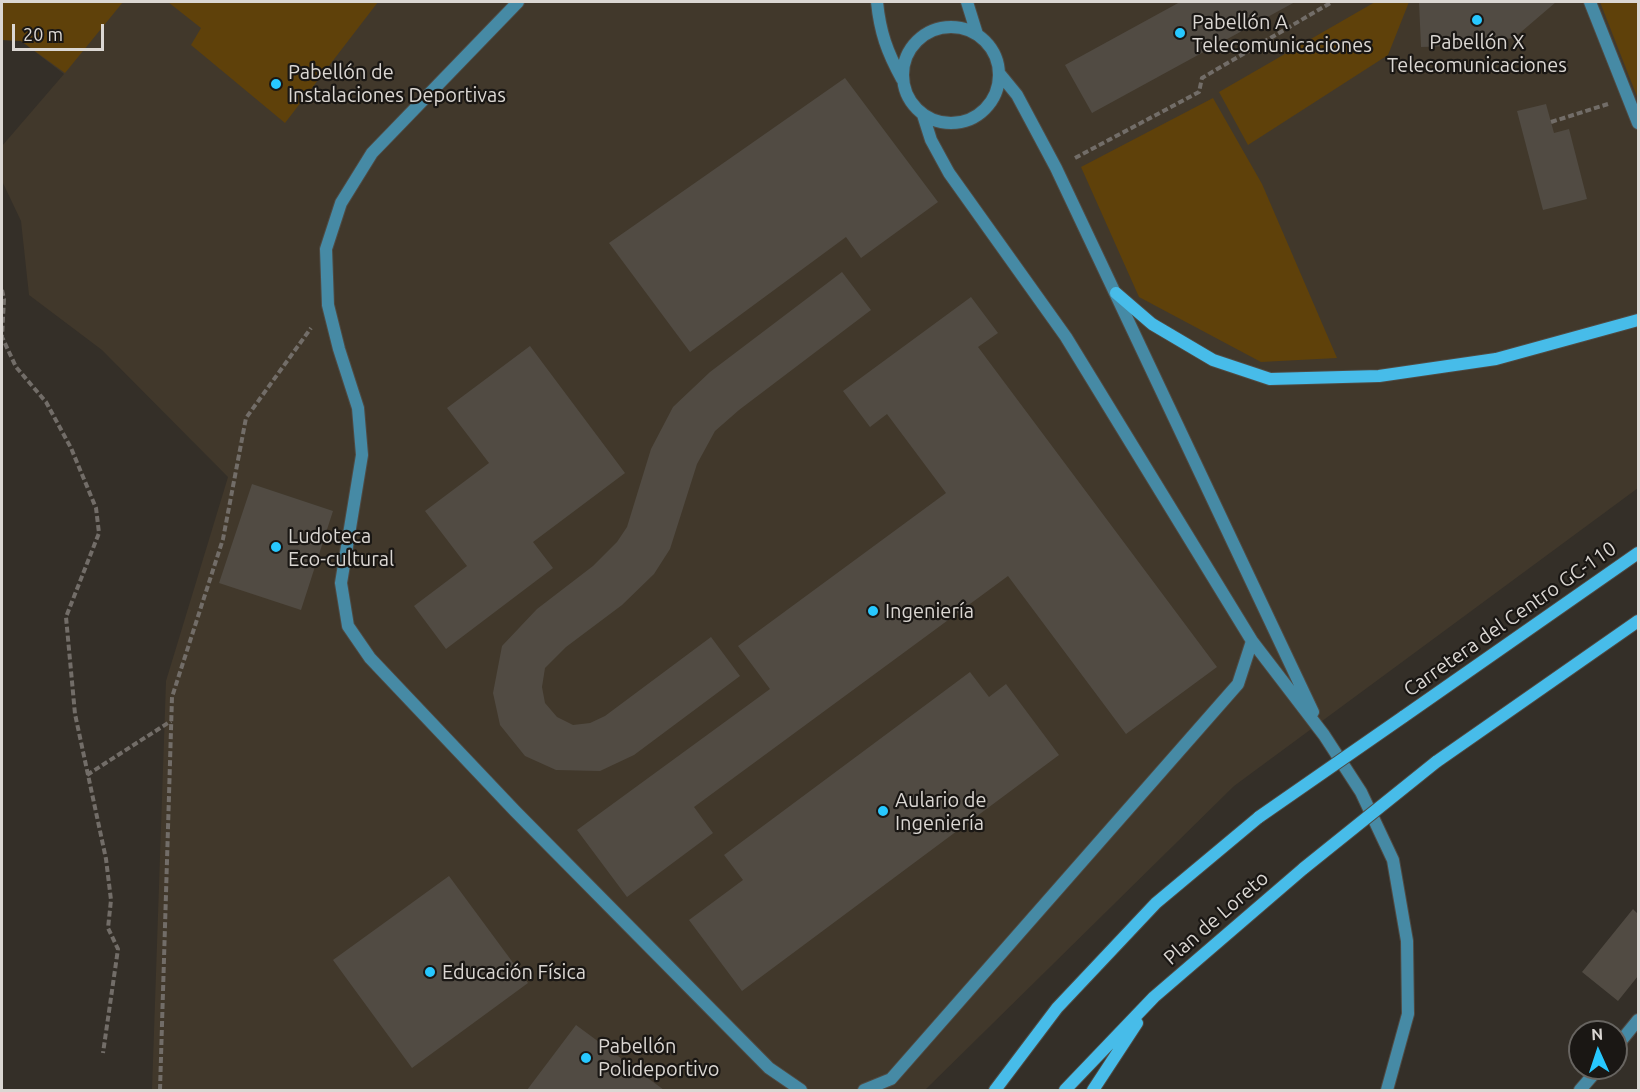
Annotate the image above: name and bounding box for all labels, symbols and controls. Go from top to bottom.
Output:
place label: Pabellón A Telecomunicaciones [1192,10,1372,57]
scale bar [15,12,106,50]
marker: Pabellón X Telecomunicaciones [1470,13,1484,27]
text: 20 m [23,24,63,44]
marker: Pabellón A Telecomunicaciones [1173,26,1187,40]
place label: Pabellón X Telecomunicaciones [1387,30,1567,77]
place label: Pabellón de Instalaciones Deportivas [288,60,506,107]
marker: Pabellón de Instalaciones Deportivas [269,77,283,91]
place label: Ludoteca Eco-cultural [288,524,394,571]
street label: Carretera del Centro GC-110 [1399,536,1621,702]
marker: Ludoteca Eco-cultural [269,540,283,554]
place label: Ingeniería [885,599,974,623]
marker: Ingeniería [866,604,880,618]
place label: Aulario de Ingeniería [895,788,986,835]
marker: Aulario de Ingeniería [876,804,890,818]
street label: Plan de Loreto [1159,866,1273,970]
place label: Educación Física [442,960,586,984]
marker: Educación Física [423,965,437,979]
north arrow [1568,1020,1628,1080]
text: N [1591,1025,1604,1043]
place label: Pabellón Polideportivo [598,1034,719,1081]
marker: Pabellón Polideportivo [579,1051,593,1065]

